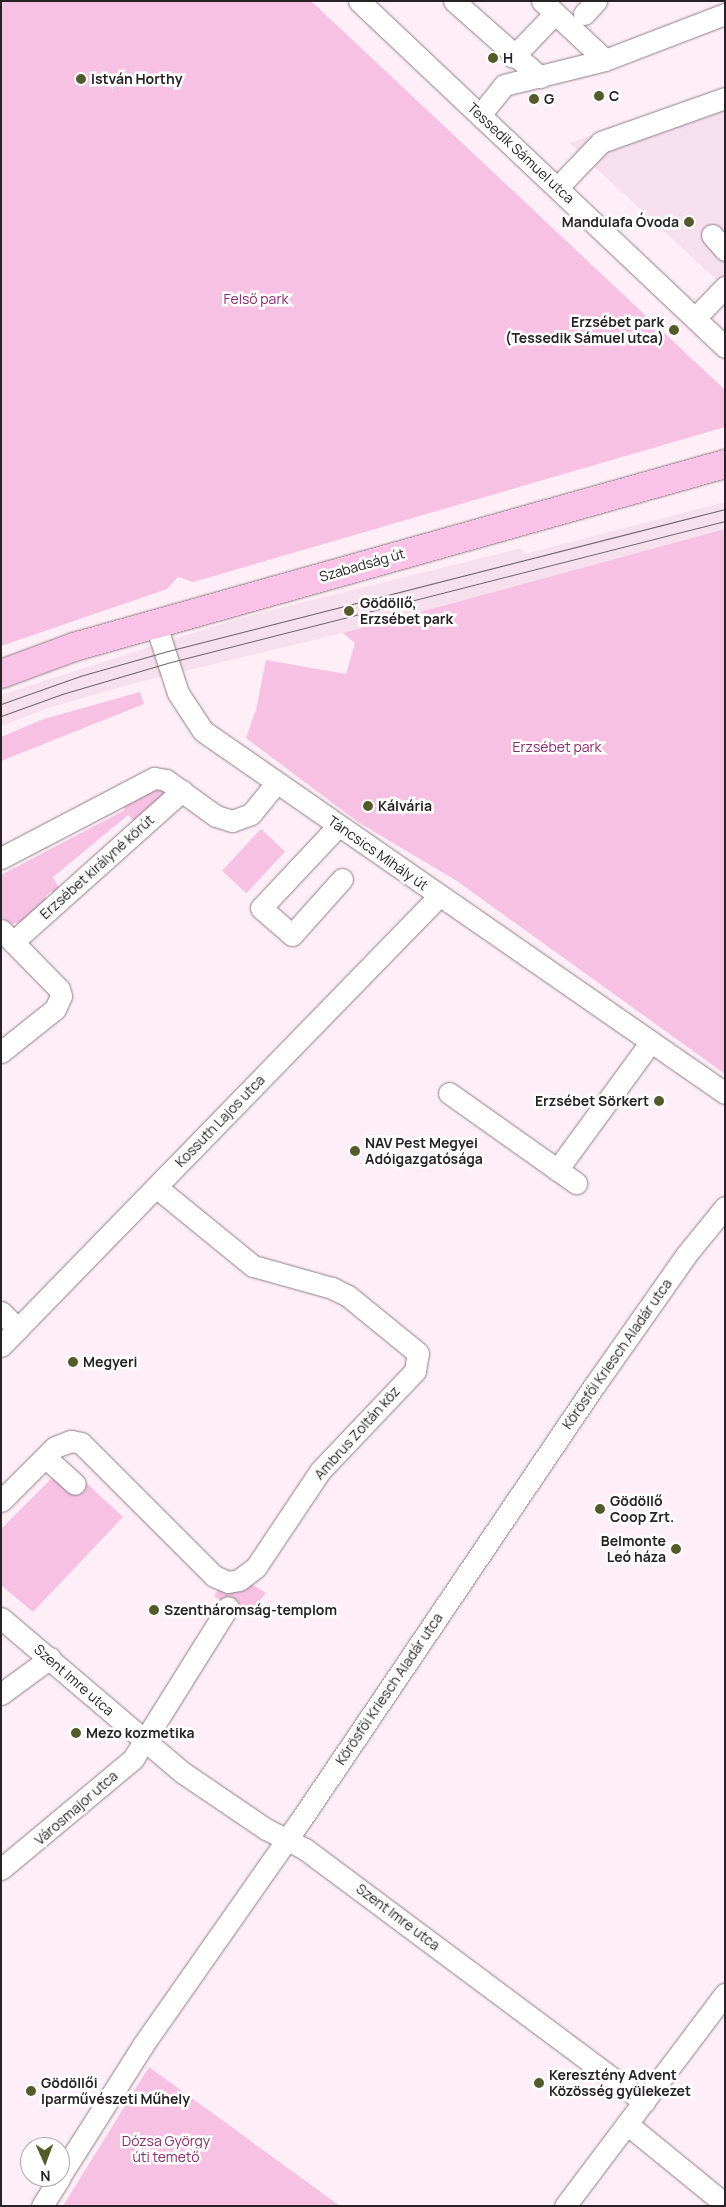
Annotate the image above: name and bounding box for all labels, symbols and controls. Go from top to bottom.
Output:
place label: H [503,50,513,66]
marker: H [487,52,499,64]
place label: István Horthy [91,71,183,87]
marker: István Horthy [75,73,87,85]
place label: C [609,88,619,104]
marker: C [593,90,605,102]
place label: G [544,91,554,107]
marker: G [528,93,540,105]
street label: Tessedik Sámuel utca [464,99,578,207]
place label: Mandulafa Óvoda [562,214,679,230]
marker: Mandulafa Óvoda [683,216,695,228]
park label: Felső park [224,291,288,307]
place label: Erzsébet park (Tessedik Sámuel utca) [505,314,664,347]
marker: Erzsébet park (Tessedik Sámuel utca) [668,324,680,336]
street label: Szabadság út [317,545,407,585]
place label: Gödöllő, Erzsébet park [360,595,453,628]
marker: Gödöllő, Erzsébet park [342,604,356,618]
park label: Erzsébet park [513,739,601,755]
place label: Kálvária [378,798,432,814]
marker: Kálvária [362,800,374,812]
street label: Erzsébet királyné körút [37,811,157,923]
street label: Táncsics Mihály út [325,812,431,894]
street label: Kossuth Lajos utca [172,1071,268,1171]
place label: Erzsébet Sörkert [535,1093,649,1109]
marker: Erzsébet Sörkert [653,1095,665,1107]
place label: NAV Pest Megyei Adóigazgatósága [365,1135,483,1168]
marker: NAV Pest Megyei Adóigazgatósága [349,1145,361,1157]
street label: Körösfői Kriesch Aladár utca [559,1276,675,1432]
place label: Megyeri [83,1354,138,1370]
marker: Megyeri [67,1356,79,1368]
street label: Ambrus Zoltán köz [311,1383,403,1483]
place label: Gödöllő Coop Zrt. [610,1493,674,1525]
marker: Gödöllő Coop Zrt. [594,1503,606,1515]
place label: Belmonte Leó háza [601,1533,666,1565]
marker: Belmonte Leó háza [670,1543,682,1555]
place label: Szentháromság-templom [164,1602,337,1618]
marker: Szentháromság-templom [148,1604,160,1616]
street label: Körösfői Kriesch Aladár utca [332,1610,446,1768]
street label: Szent Imre utca [31,1641,117,1719]
place label: Mezo kozmetika [86,1725,194,1741]
marker: Mezo kozmetika [70,1727,82,1739]
street label: Városmajor utca [31,1767,121,1849]
street label: Szent Imre utca [353,1880,443,1954]
place label: Keresztény Advent Közösség gyülekezet [549,2067,691,2100]
place label: Gödöllői Iparművészeti Műhely [41,2075,190,2108]
marker: Keresztény Advent Közösség gyülekezet [533,2077,545,2089]
marker: Gödöllői Iparművészeti Műhely [25,2085,37,2097]
park label: Dózsa György úti temető [122,2133,210,2166]
north arrow [20,2137,70,2187]
text: N [40,2167,51,2186]

